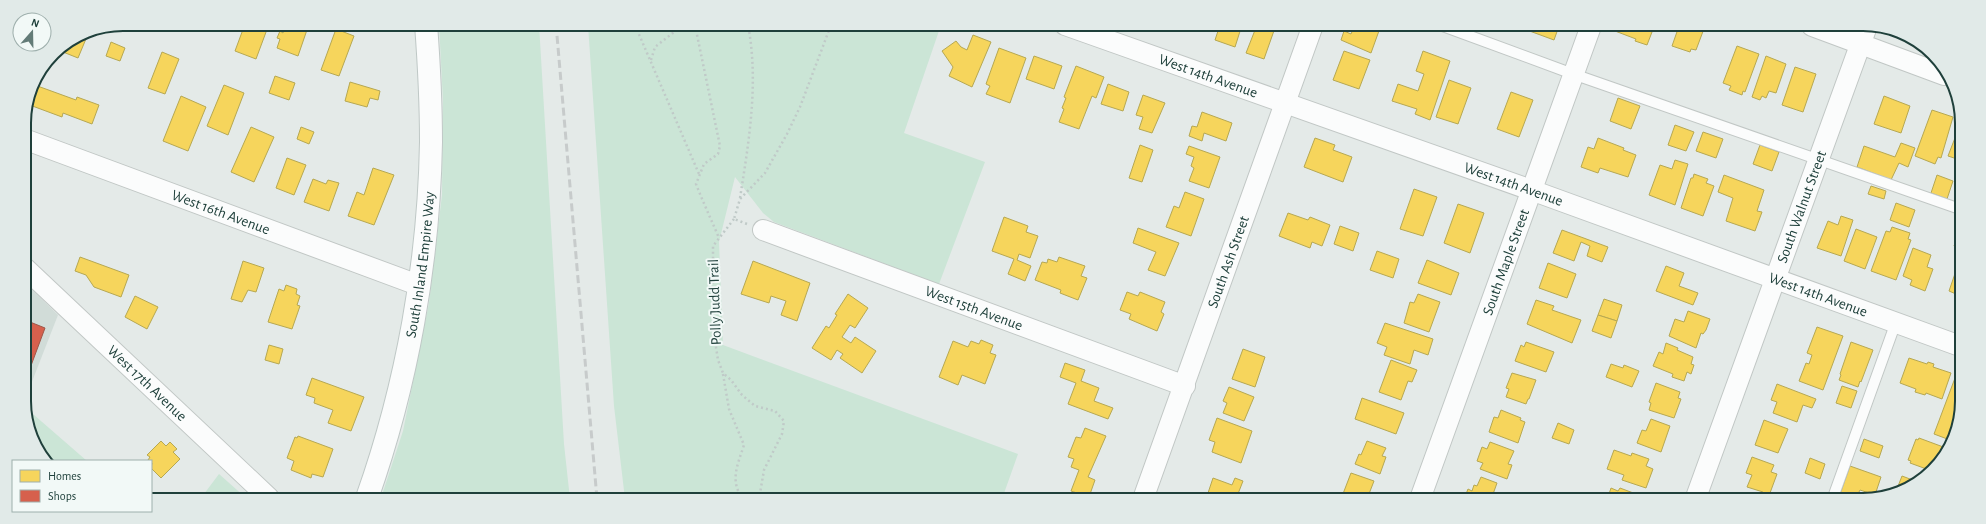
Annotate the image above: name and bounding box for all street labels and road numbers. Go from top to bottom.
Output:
street label: West 14th Avenue [1157,51,1260,100]
street label: South Walnut Street [1774,148,1829,265]
street label: West 14th Avenue [1462,159,1565,209]
street label: West 16th Avenue [170,187,272,237]
street label: South Inland Empire Way [403,190,437,339]
street label: South Maple Street [1480,207,1532,317]
street label: South Ash Street [1205,214,1252,310]
street label: Polly Judd Trail [706,259,724,345]
street label: West 14th Avenue [1767,270,1870,319]
street label: West 15th Avenue [923,283,1025,333]
street label: West 17th Avenue [105,343,190,424]

